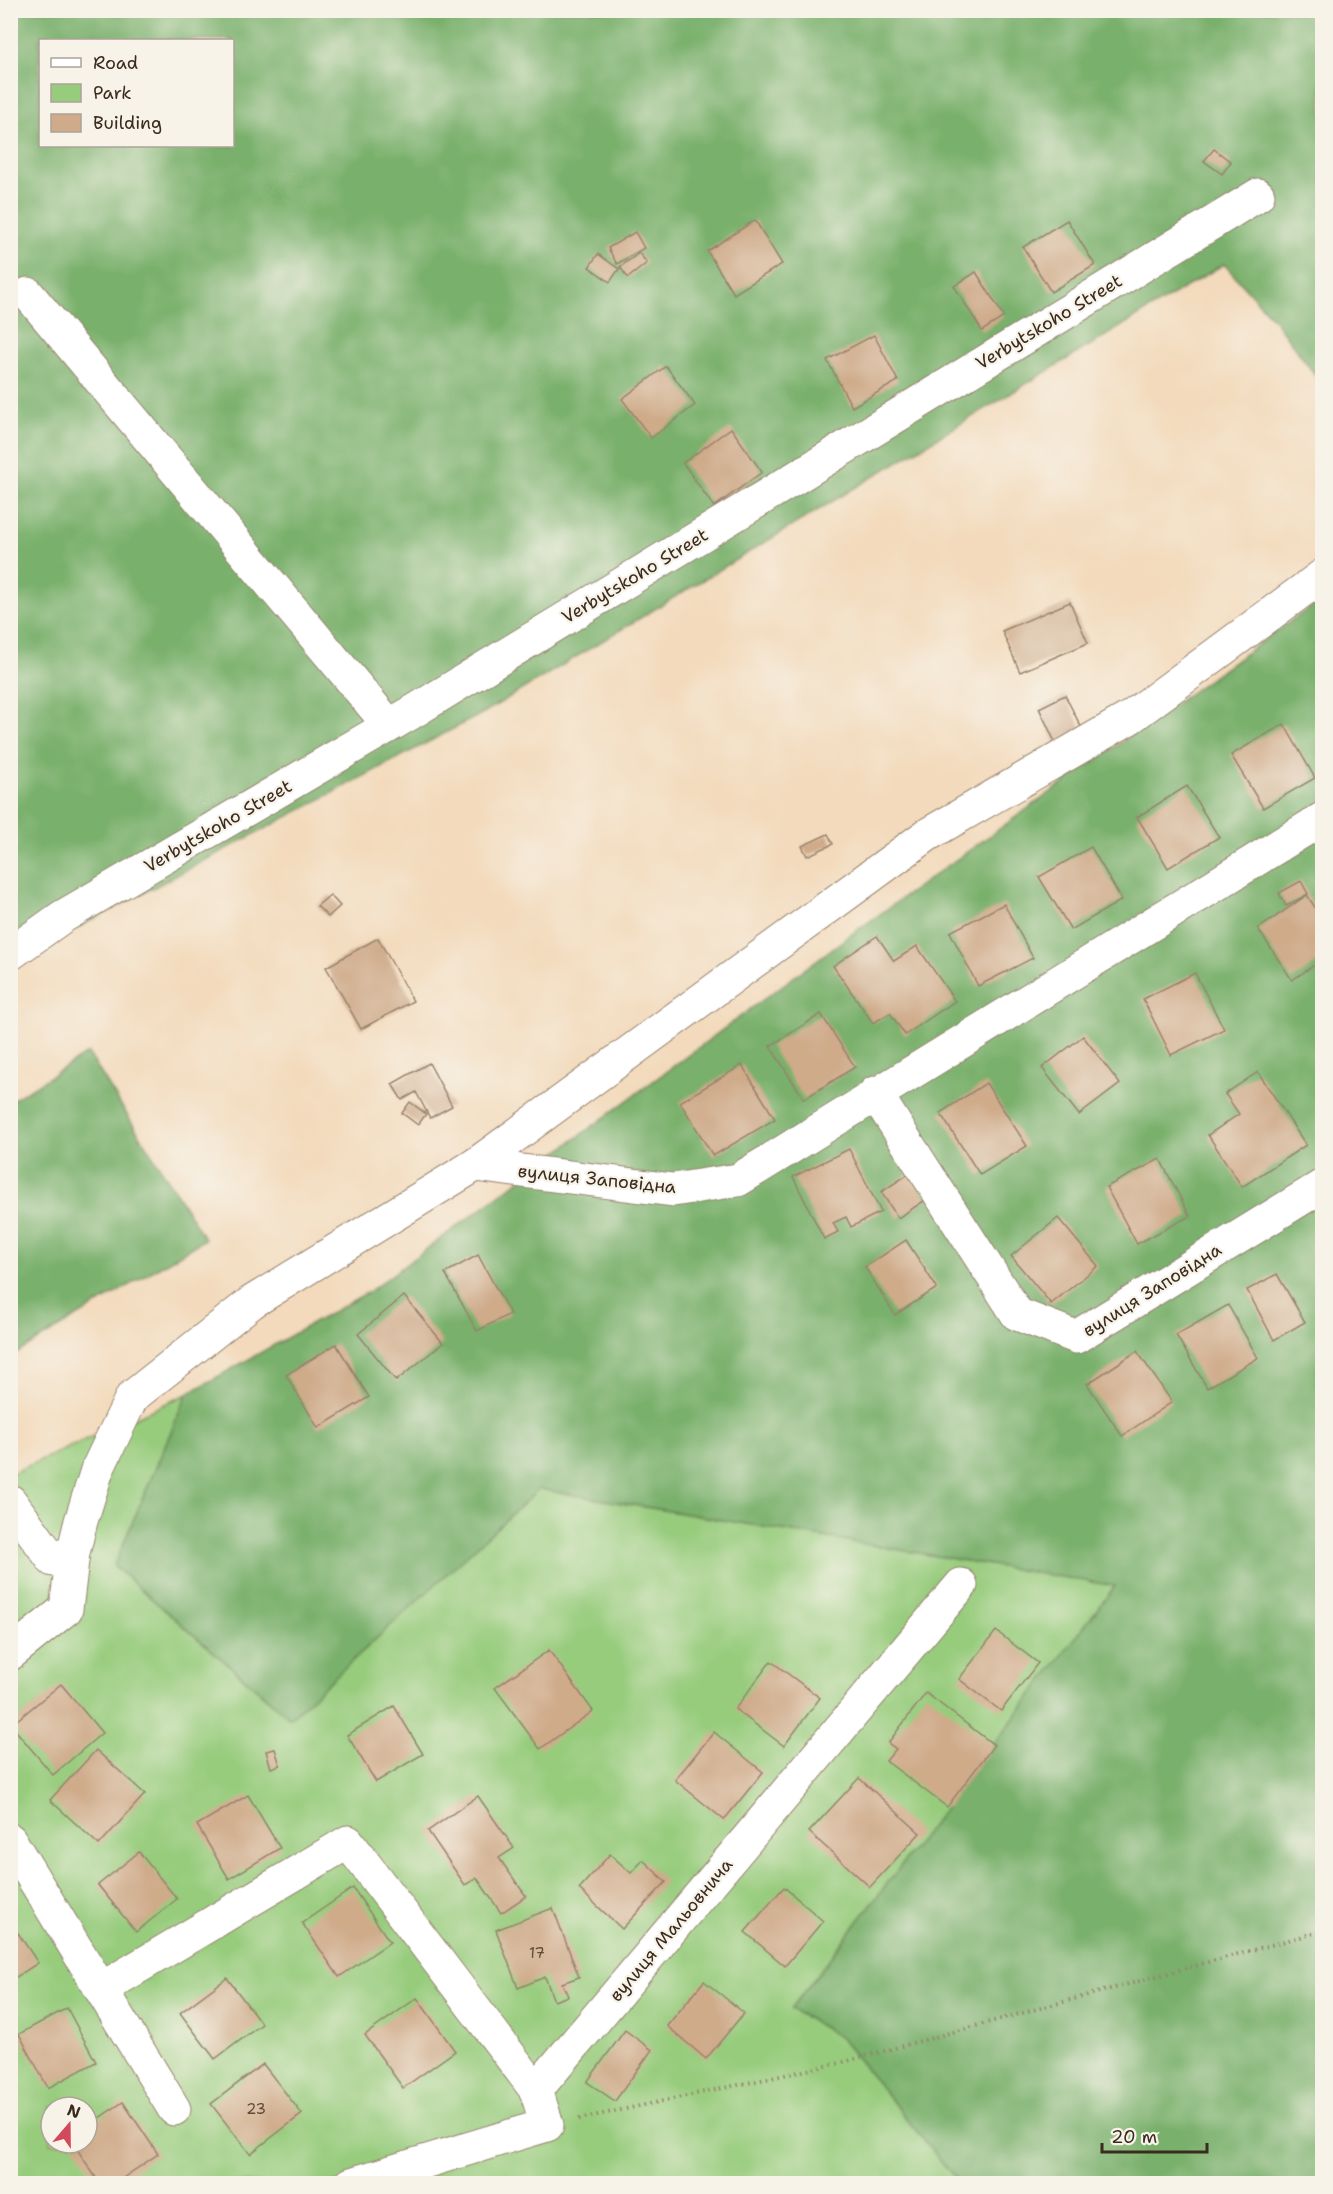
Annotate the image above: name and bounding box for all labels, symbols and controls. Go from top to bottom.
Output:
legend [39,39,234,147]
text: Road [93,51,138,75]
text: Park [93,81,132,105]
text: Building [93,111,162,135]
street label: Verbytskoho Street [971,269,1127,375]
street label: Verbytskoho Street [557,523,713,629]
street label: Verbytskoho Street [140,774,296,878]
street label: вулиця Заповідна [517,1159,677,1199]
street label: вулиця Заповідна [1078,1238,1226,1342]
street label: вулиця Мальовнича [604,1853,738,2007]
house number: 17 [529,1943,545,1963]
north arrow [39,2095,99,2155]
text: N [64,2099,84,2123]
house number: 23 [246,2099,266,2119]
scale bar [1102,2116,1207,2154]
text: 20 m [1111,2125,1157,2149]

